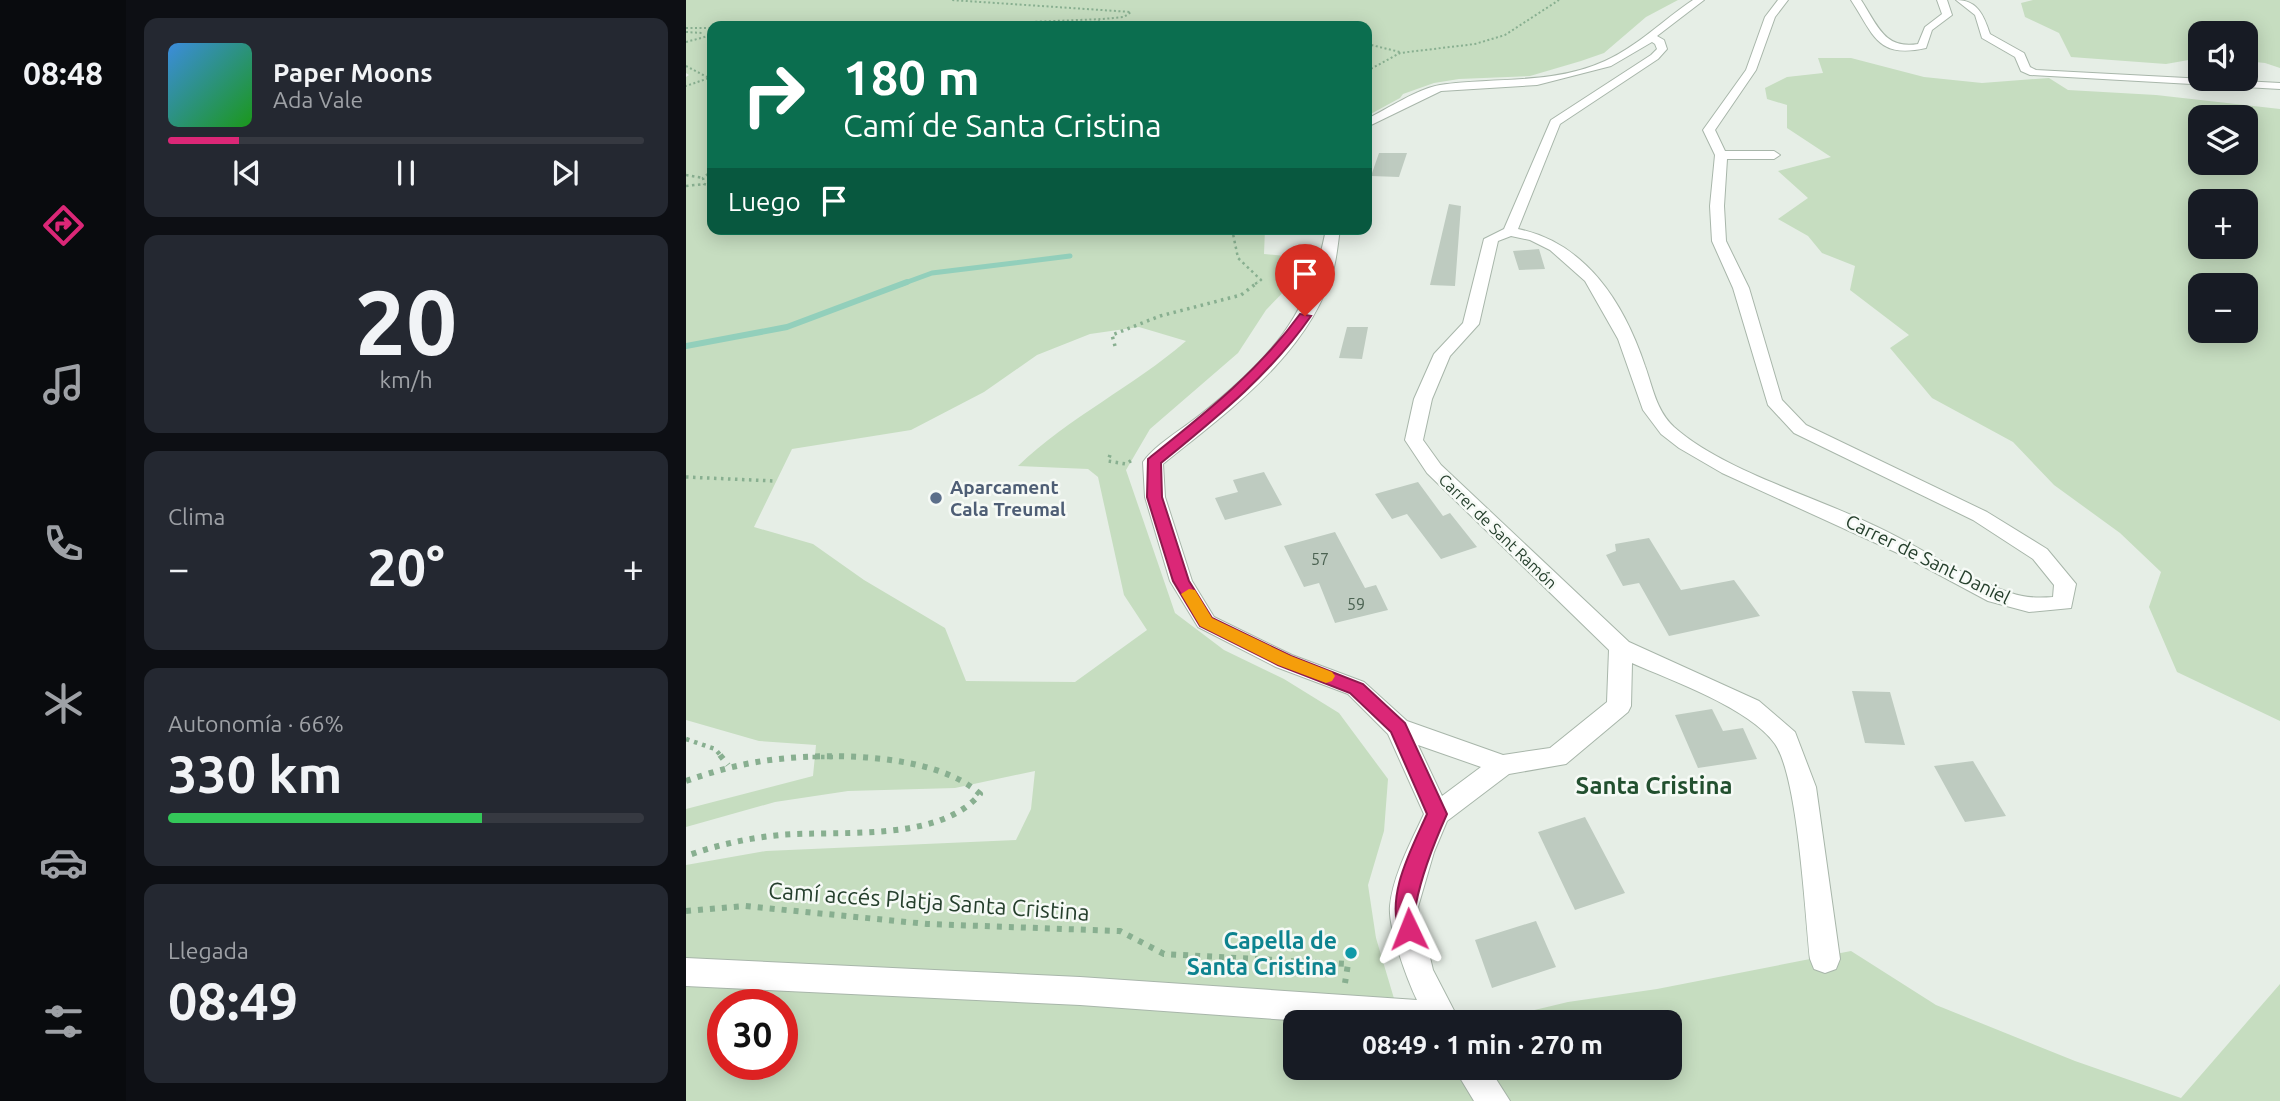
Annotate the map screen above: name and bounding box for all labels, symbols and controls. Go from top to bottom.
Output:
map controls [2188,21,2258,343]
button: sound [2188,21,2258,91]
icon: right [728,49,819,140]
text: 180 m [843,49,980,104]
text: 08:48 [23,55,103,91]
text: Paper Moons [273,58,432,87]
text: Ada Vale [273,87,363,112]
button: layers [2188,105,2258,175]
text: Camí de Santa Cristina [843,107,1162,143]
icon: previous [228,154,266,192]
icon: pause [387,154,425,192]
icon: next [546,154,584,192]
icon: arrive [815,182,853,220]
text: Luego [728,187,801,216]
button: + [2188,189,2258,259]
icon: directions [39,201,88,250]
pin [1275,244,1335,316]
icon: arrive [1286,255,1324,293]
text: 20 [355,270,457,372]
button: − [2188,273,2258,343]
icon: music [39,360,88,409]
text: km/h [379,367,433,392]
street label: Carrer de Sant Ramón [1435,470,1561,592]
place label: Aparcament Cala Treumal [950,476,1066,520]
marker: Aparcament Cala Treumal [928,490,944,506]
text: Clima [168,504,225,529]
street label: Carrer de Sant Daniel [1842,510,2014,608]
icon: phone [39,519,88,568]
text: 20° [367,538,445,596]
text: − [168,547,189,589]
text: + [623,547,644,589]
house number: 57 [1311,550,1329,568]
house number: 59 [1347,595,1365,613]
icon: climate [39,679,88,728]
text: Autonomía · 66% [168,711,344,736]
text: 330 km [168,745,342,803]
district label: Santa Cristina [1576,772,1732,799]
icon: car [39,838,88,887]
street label: Camí accés Platja Santa Cristina [767,877,1091,925]
position arrow [1372,892,1446,966]
place label: Capella de Santa Cristina [1187,928,1337,979]
text: Llegada [168,938,249,963]
marker: Capella de Santa Cristina [1343,945,1359,961]
text: 08:49 [168,972,298,1030]
speed limit sign: 30 [707,989,798,1080]
icon: filters [39,997,88,1046]
text: 08:49 · 1 min · 270 m [1362,1030,1603,1059]

